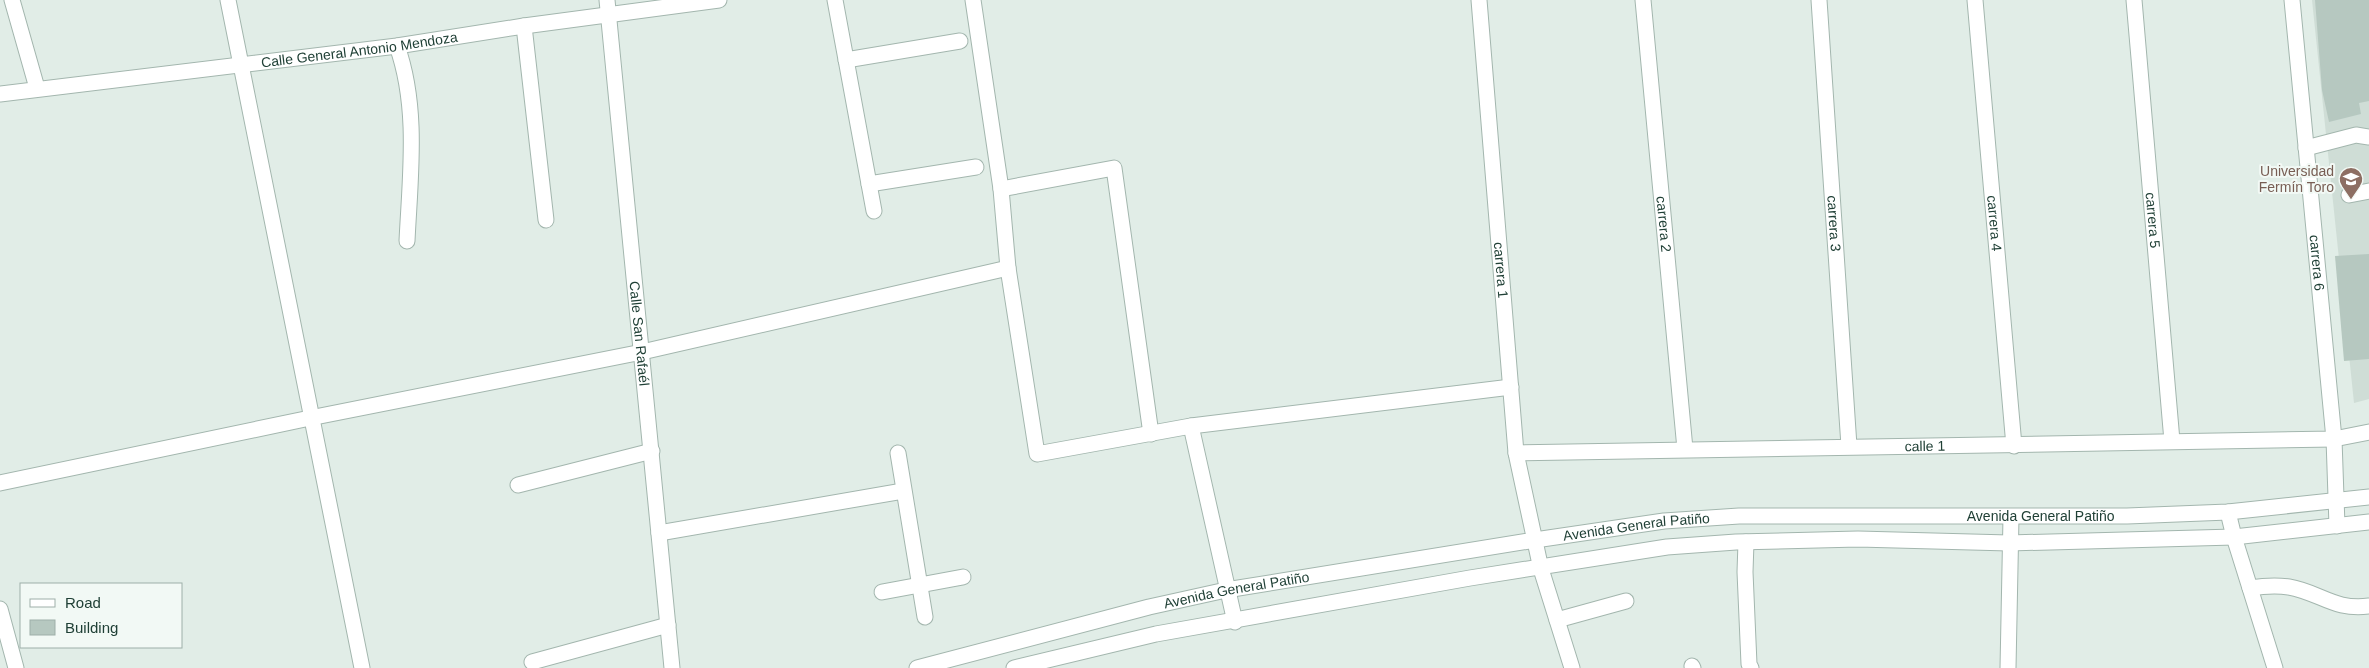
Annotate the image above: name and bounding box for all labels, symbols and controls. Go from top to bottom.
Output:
street label: Calle General Antonio Mendoza [260,29,459,70]
place label: Universidad Fermín Toro [2259,163,2334,195]
school or university icon: Universidad Fermín Toro [2338,166,2364,200]
street label: carrera 5 [2143,192,2163,249]
street label: carrera 2 [1653,195,1675,253]
street label: carrera 3 [1824,195,1844,252]
street label: carrera 4 [1984,195,2005,252]
street label: carrera 6 [2307,234,2328,292]
street label: carrera 1 [1491,241,1511,299]
street label: Calle San Rafaél [626,280,653,387]
street label: calle 1 [1905,438,1946,454]
street label: Avenida General Patiño [1967,508,2115,524]
street label: Avenida General Patiño [1562,510,1710,544]
street label: Avenida General Patiño [1162,569,1311,612]
legend [20,583,182,648]
text: Road [65,594,101,611]
text: Building [65,619,118,636]

